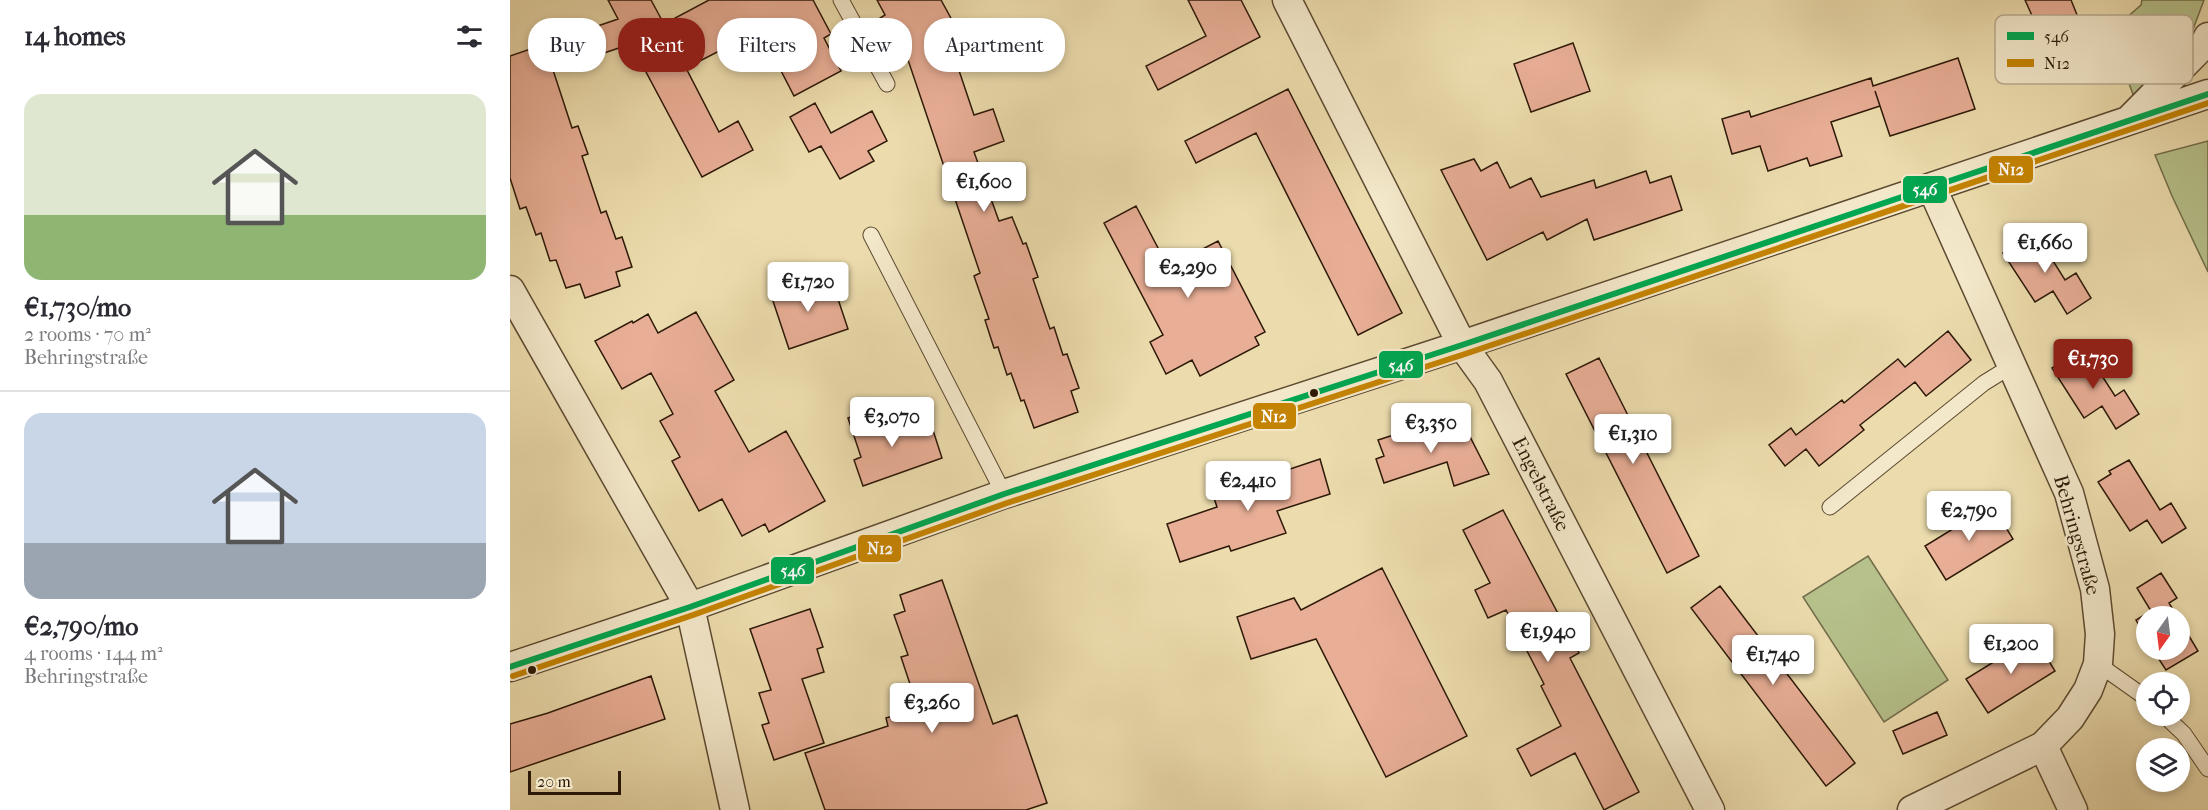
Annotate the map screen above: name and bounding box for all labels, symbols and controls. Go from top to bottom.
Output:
legend [1995,15,2193,84]
chip: Buy [528,18,606,72]
chip: Rent [618,18,705,72]
chip: Filters [717,18,817,72]
chip: New [829,18,912,72]
chip: Apartment [924,18,1065,72]
icon: filters [453,20,486,53]
text: 14 homes [24,21,126,52]
text: 546 [2044,27,2069,46]
text: N12 [2044,54,2070,73]
icon: home [201,133,309,241]
line badge: N12 [1988,155,2034,184]
text: N12 [1998,160,2024,179]
pin: €1,600 [935,162,1033,213]
text: €1,600 [956,170,1012,193]
line badge: 546 [1902,175,1948,204]
text: 546 [1912,180,1938,200]
pin: €1,660 [1996,223,2094,274]
text: €1,660 [2017,231,2073,254]
pin: €2,290 [1139,248,1237,299]
text: €2,290 [1159,256,1217,279]
pin: €1,720 [759,262,857,313]
text: €1,720 [782,270,834,293]
text: €1,730/mo [24,292,131,323]
text: 2 rooms · 70 m² [24,323,151,346]
pin: €1,730 [2044,339,2142,390]
text: Behringstraße [24,346,148,369]
text: €1,730 [2068,347,2118,370]
line badge: 546 [1378,350,1424,379]
text: 546 [1388,356,1414,376]
unlabelled marker [1308,387,1320,399]
pin: €3,070 [843,397,941,448]
line badge: N12 [1252,402,1297,430]
pin: €3,350 [1382,403,1480,454]
text: €3,070 [864,405,920,428]
text: N12 [1261,407,1287,426]
text: €3,350 [1405,411,1457,434]
pin: €1,310 [1584,414,1682,465]
text: €1,310 [1608,422,1658,445]
street label: Engelstraße [1507,433,1575,535]
icon: home [201,452,309,560]
pin: €2,410 [1199,461,1297,512]
text: €2,410 [1220,469,1276,492]
street label: Behringstraße [2049,472,2105,598]
pin: €2,790 [1920,491,2018,542]
text: €2,790 [1941,499,1997,522]
line badge: N12 [857,534,902,563]
text: N12 [867,539,893,558]
line badge: 546 [770,556,815,585]
text: 546 [780,561,806,581]
north arrow [2136,606,2190,660]
map controls [2136,606,2190,792]
text: €2,790/mo [24,611,138,642]
pin: €1,940 [1499,612,1597,663]
text: €1,940 [1520,620,1576,643]
pin: €1,200 [1962,624,2060,675]
text: €1,200 [1983,632,2039,655]
pin: €1,740 [1724,635,1822,686]
text: 4 rooms · 144 m² [24,642,163,665]
text: €1,740 [1746,643,1800,666]
unlabelled marker [526,664,538,676]
text: Behringstraße [24,665,148,688]
button: locate [2136,672,2190,726]
pin: €3,260 [883,683,981,734]
text: €3,260 [904,691,960,714]
button: layers [2136,738,2190,792]
scale bar [528,768,621,796]
text: 20 m [537,772,571,791]

